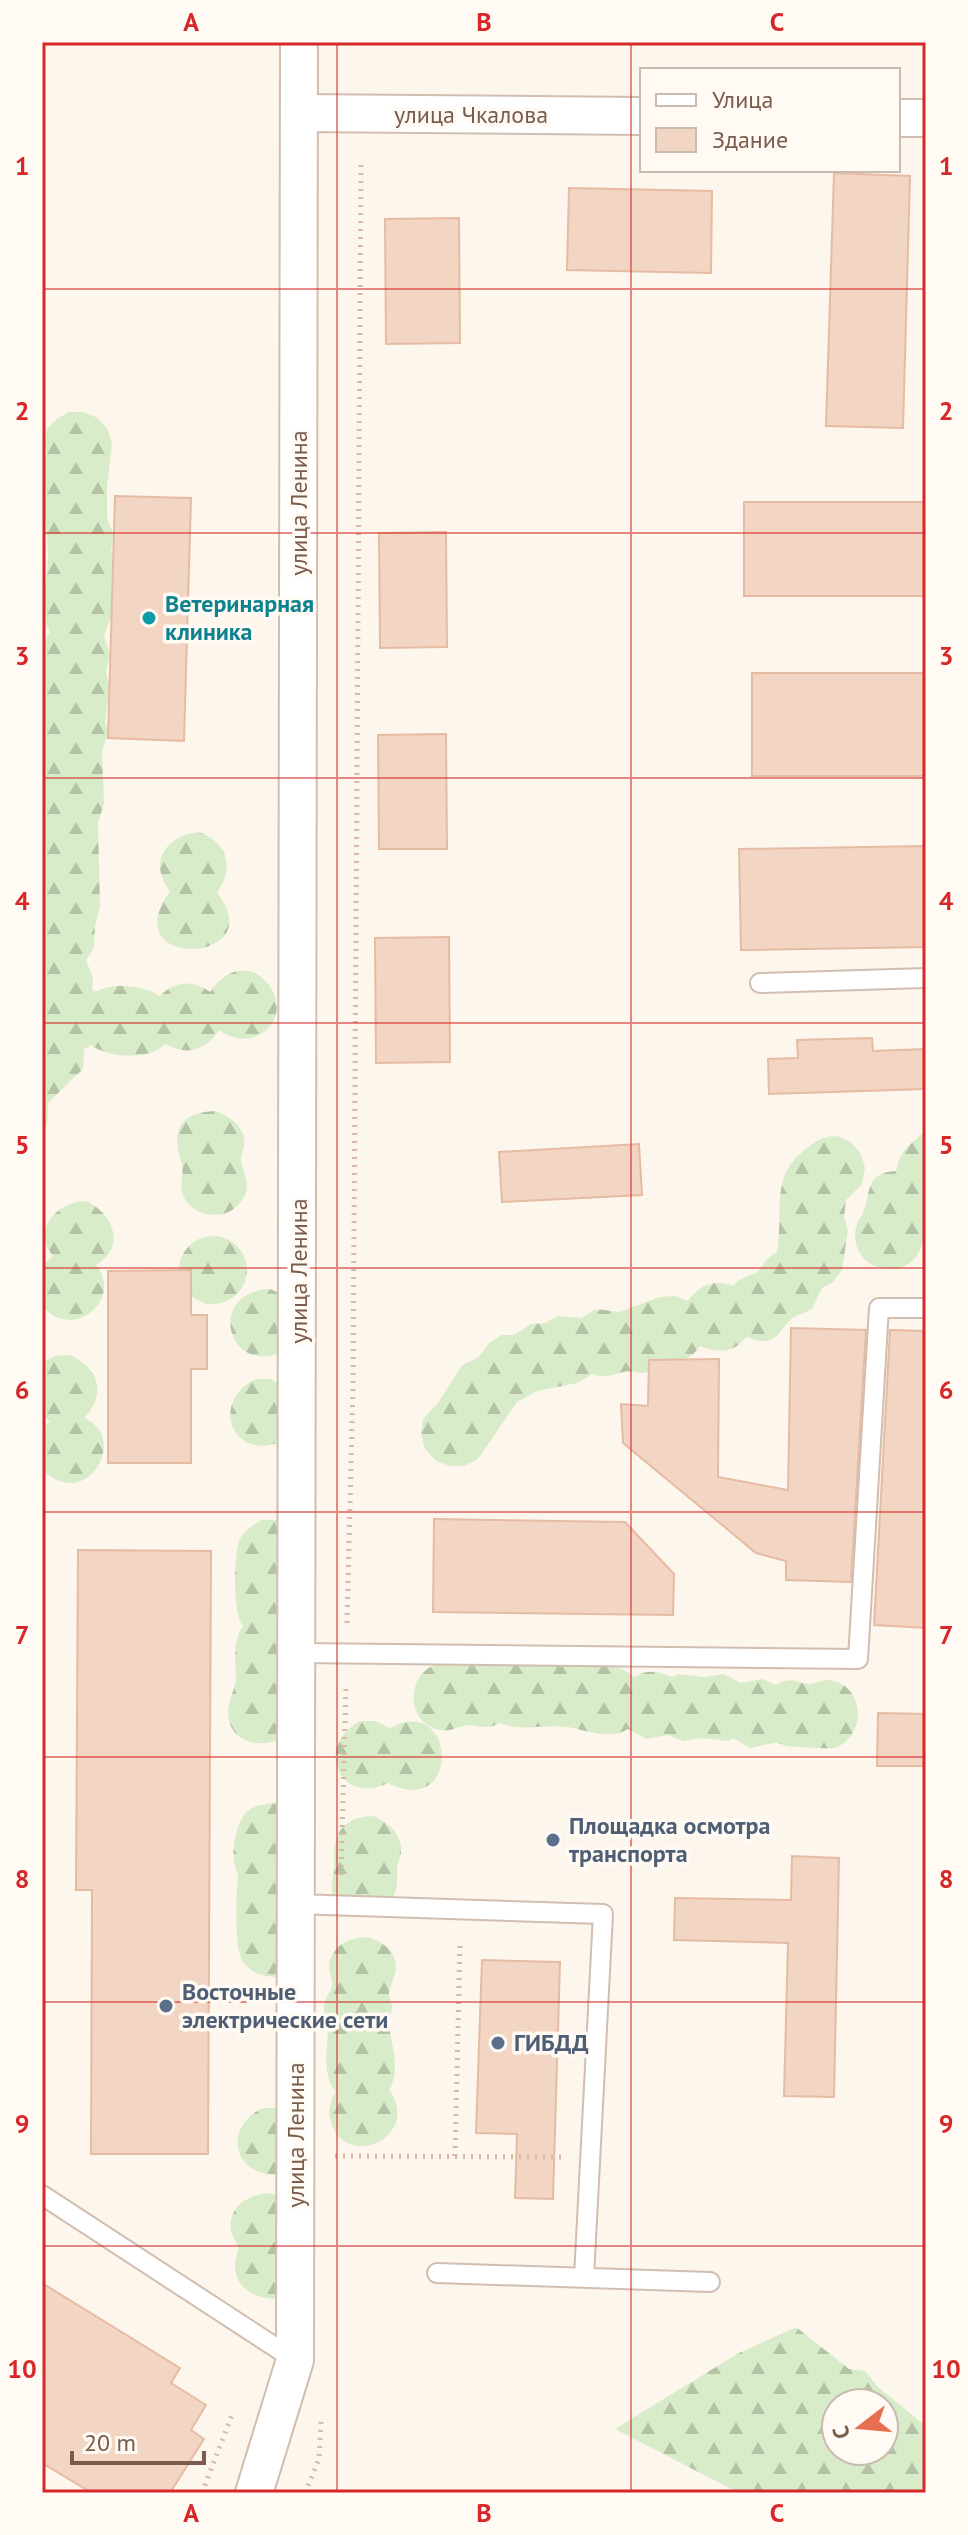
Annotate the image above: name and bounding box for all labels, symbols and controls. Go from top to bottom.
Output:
text: A [183,5,199,38]
text: B [476,5,492,38]
text: C [770,5,784,38]
legend [640,68,900,172]
text: Улица [712,84,773,115]
street label: улица Чкалова [394,99,548,130]
text: Здание [712,124,788,155]
text: 1 [15,149,29,182]
text: 1 [939,149,953,182]
text: 2 [15,394,29,427]
text: 2 [939,394,953,427]
street label: улица Ленина [283,430,314,576]
place label: Ветеринарная клиника [165,588,314,647]
marker: Ветеринарная клиника [140,609,158,627]
text: 3 [15,639,29,672]
text: 3 [939,639,953,672]
text: 4 [15,884,30,917]
text: 4 [939,884,954,917]
text: 5 [15,1128,29,1161]
text: 5 [939,1128,953,1161]
street label: улица Ленина [283,1198,314,1344]
text: 6 [15,1373,29,1406]
text: 6 [939,1373,953,1406]
text: 7 [15,1618,29,1651]
text: 7 [939,1618,953,1651]
place label: Площадка осмотра транспорта [569,1810,770,1869]
marker: Площадка осмотра транспорта [544,1831,562,1849]
text: 8 [15,1862,29,1895]
text: 8 [939,1862,953,1895]
place label: Восточные электрические сети [182,1976,388,2035]
marker: Восточные электрические сети [157,1997,175,2015]
place label: ГИБДД [514,2027,589,2058]
marker: ГИБДД [489,2034,507,2052]
street label: улица Ленина [280,2062,311,2208]
text: 9 [15,2107,29,2140]
text: 9 [939,2107,953,2140]
text: 10 [7,2352,37,2385]
text: 10 [931,2352,961,2385]
north arrow [820,2387,900,2467]
scale bar [72,2415,204,2465]
text: С [826,2423,856,2442]
text: 20 m [84,2427,136,2458]
text: A [183,2496,199,2529]
text: B [476,2496,492,2529]
text: C [770,2496,784,2529]

